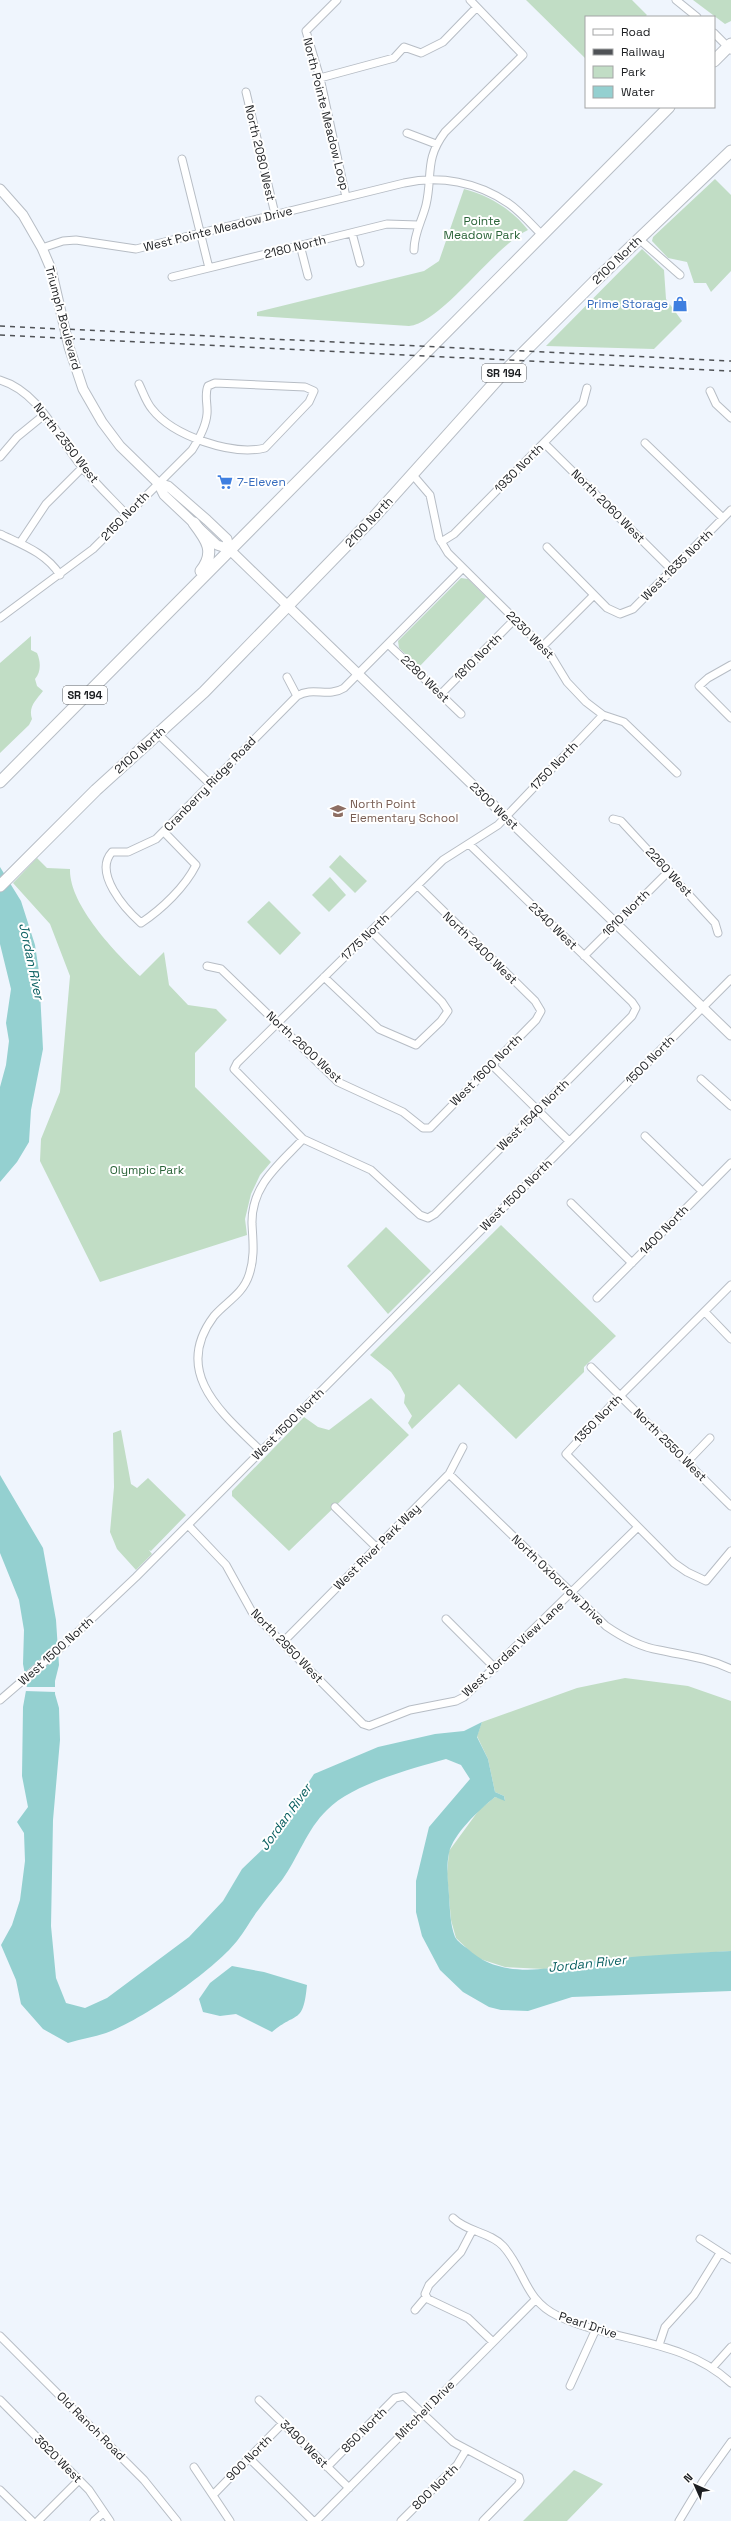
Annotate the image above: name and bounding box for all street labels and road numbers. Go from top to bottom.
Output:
street label: North Pointe Meadow Loop [299,36,353,192]
street label: North 2080 West [241,103,279,203]
street label: West Pointe Meadow Drive [142,203,294,255]
street label: 2180 North [262,232,328,262]
street label: 2100 North [589,232,645,288]
street label: Triumph Boulevard [41,264,85,372]
road number: SR 194 [482,364,526,382]
street label: North 2350 West [30,400,102,486]
street label: 1930 North [491,440,547,496]
street label: North 2060 West [568,466,648,546]
street label: 2150 North [97,488,153,544]
street label: 2100 North [341,493,397,551]
street label: West 1835 North [638,526,716,604]
street label: 2230 West [503,608,557,662]
street label: 1810 North [451,630,505,684]
street label: 2280 West [397,652,453,706]
road number: SR 194 [63,686,107,704]
street label: 2100 North [111,723,169,777]
street label: Cranberry Ridge Road [160,733,260,835]
street label: 1750 North [527,738,581,794]
street label: 2300 West [466,779,522,833]
street label: 2260 West [642,844,696,900]
street label: 1610 North [599,886,653,940]
street label: 2340 West [525,899,581,953]
street label: North 2400 West [439,908,521,988]
street label: 1775 North [337,910,393,964]
street label: North 2600 West [263,1008,345,1086]
street label: West 1600 North [446,1030,526,1110]
street label: 1500 North [622,1032,678,1088]
street label: West 1540 North [494,1076,572,1154]
street label: West 1500 North [477,1156,555,1234]
street label: 1400 North [636,1202,692,1258]
street label: West 1500 North [249,1385,327,1463]
street label: 1350 North [570,1391,626,1447]
street label: North 2550 West [630,1405,710,1485]
street label: West River Park Way [330,1500,424,1594]
street label: North Oxborrow Drive [508,1531,608,1629]
street label: West Jordan View Lane [459,1598,567,1700]
street label: North 2950 West [247,1605,327,1687]
street label: West 1500 North [15,1613,97,1689]
street label: Pearl Drive [557,2308,619,2342]
street label: Mitchell Drive [392,2377,458,2443]
street label: Old Ranch Road [53,2388,129,2464]
street label: 850 North [338,2404,390,2456]
street label: 3490 West [276,2416,332,2472]
street label: 3620 West [31,2432,85,2486]
street label: 900 North [223,2432,275,2484]
street label: 800 North [409,2461,461,2513]

